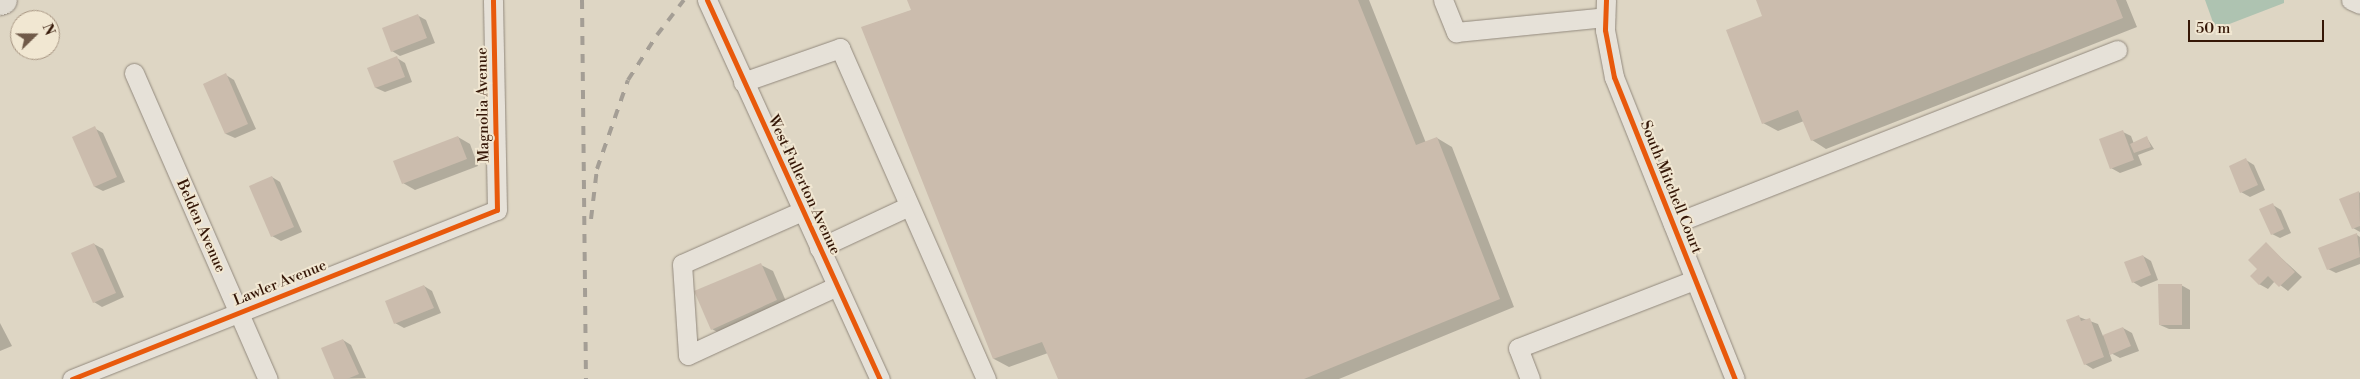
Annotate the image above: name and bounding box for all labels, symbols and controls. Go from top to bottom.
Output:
north arrow [10,10,60,60]
scale bar [2190,10,2326,42]
text: 50 m [2196,19,2230,38]
text: N [38,21,58,38]
street label: Magnolia Avenue [473,47,493,163]
street label: West Fullerton Avenue [764,112,844,258]
street label: South Mitchell Court [1636,118,1706,256]
street label: Belden Avenue [172,177,230,275]
street label: Lawler Avenue [231,256,329,310]

